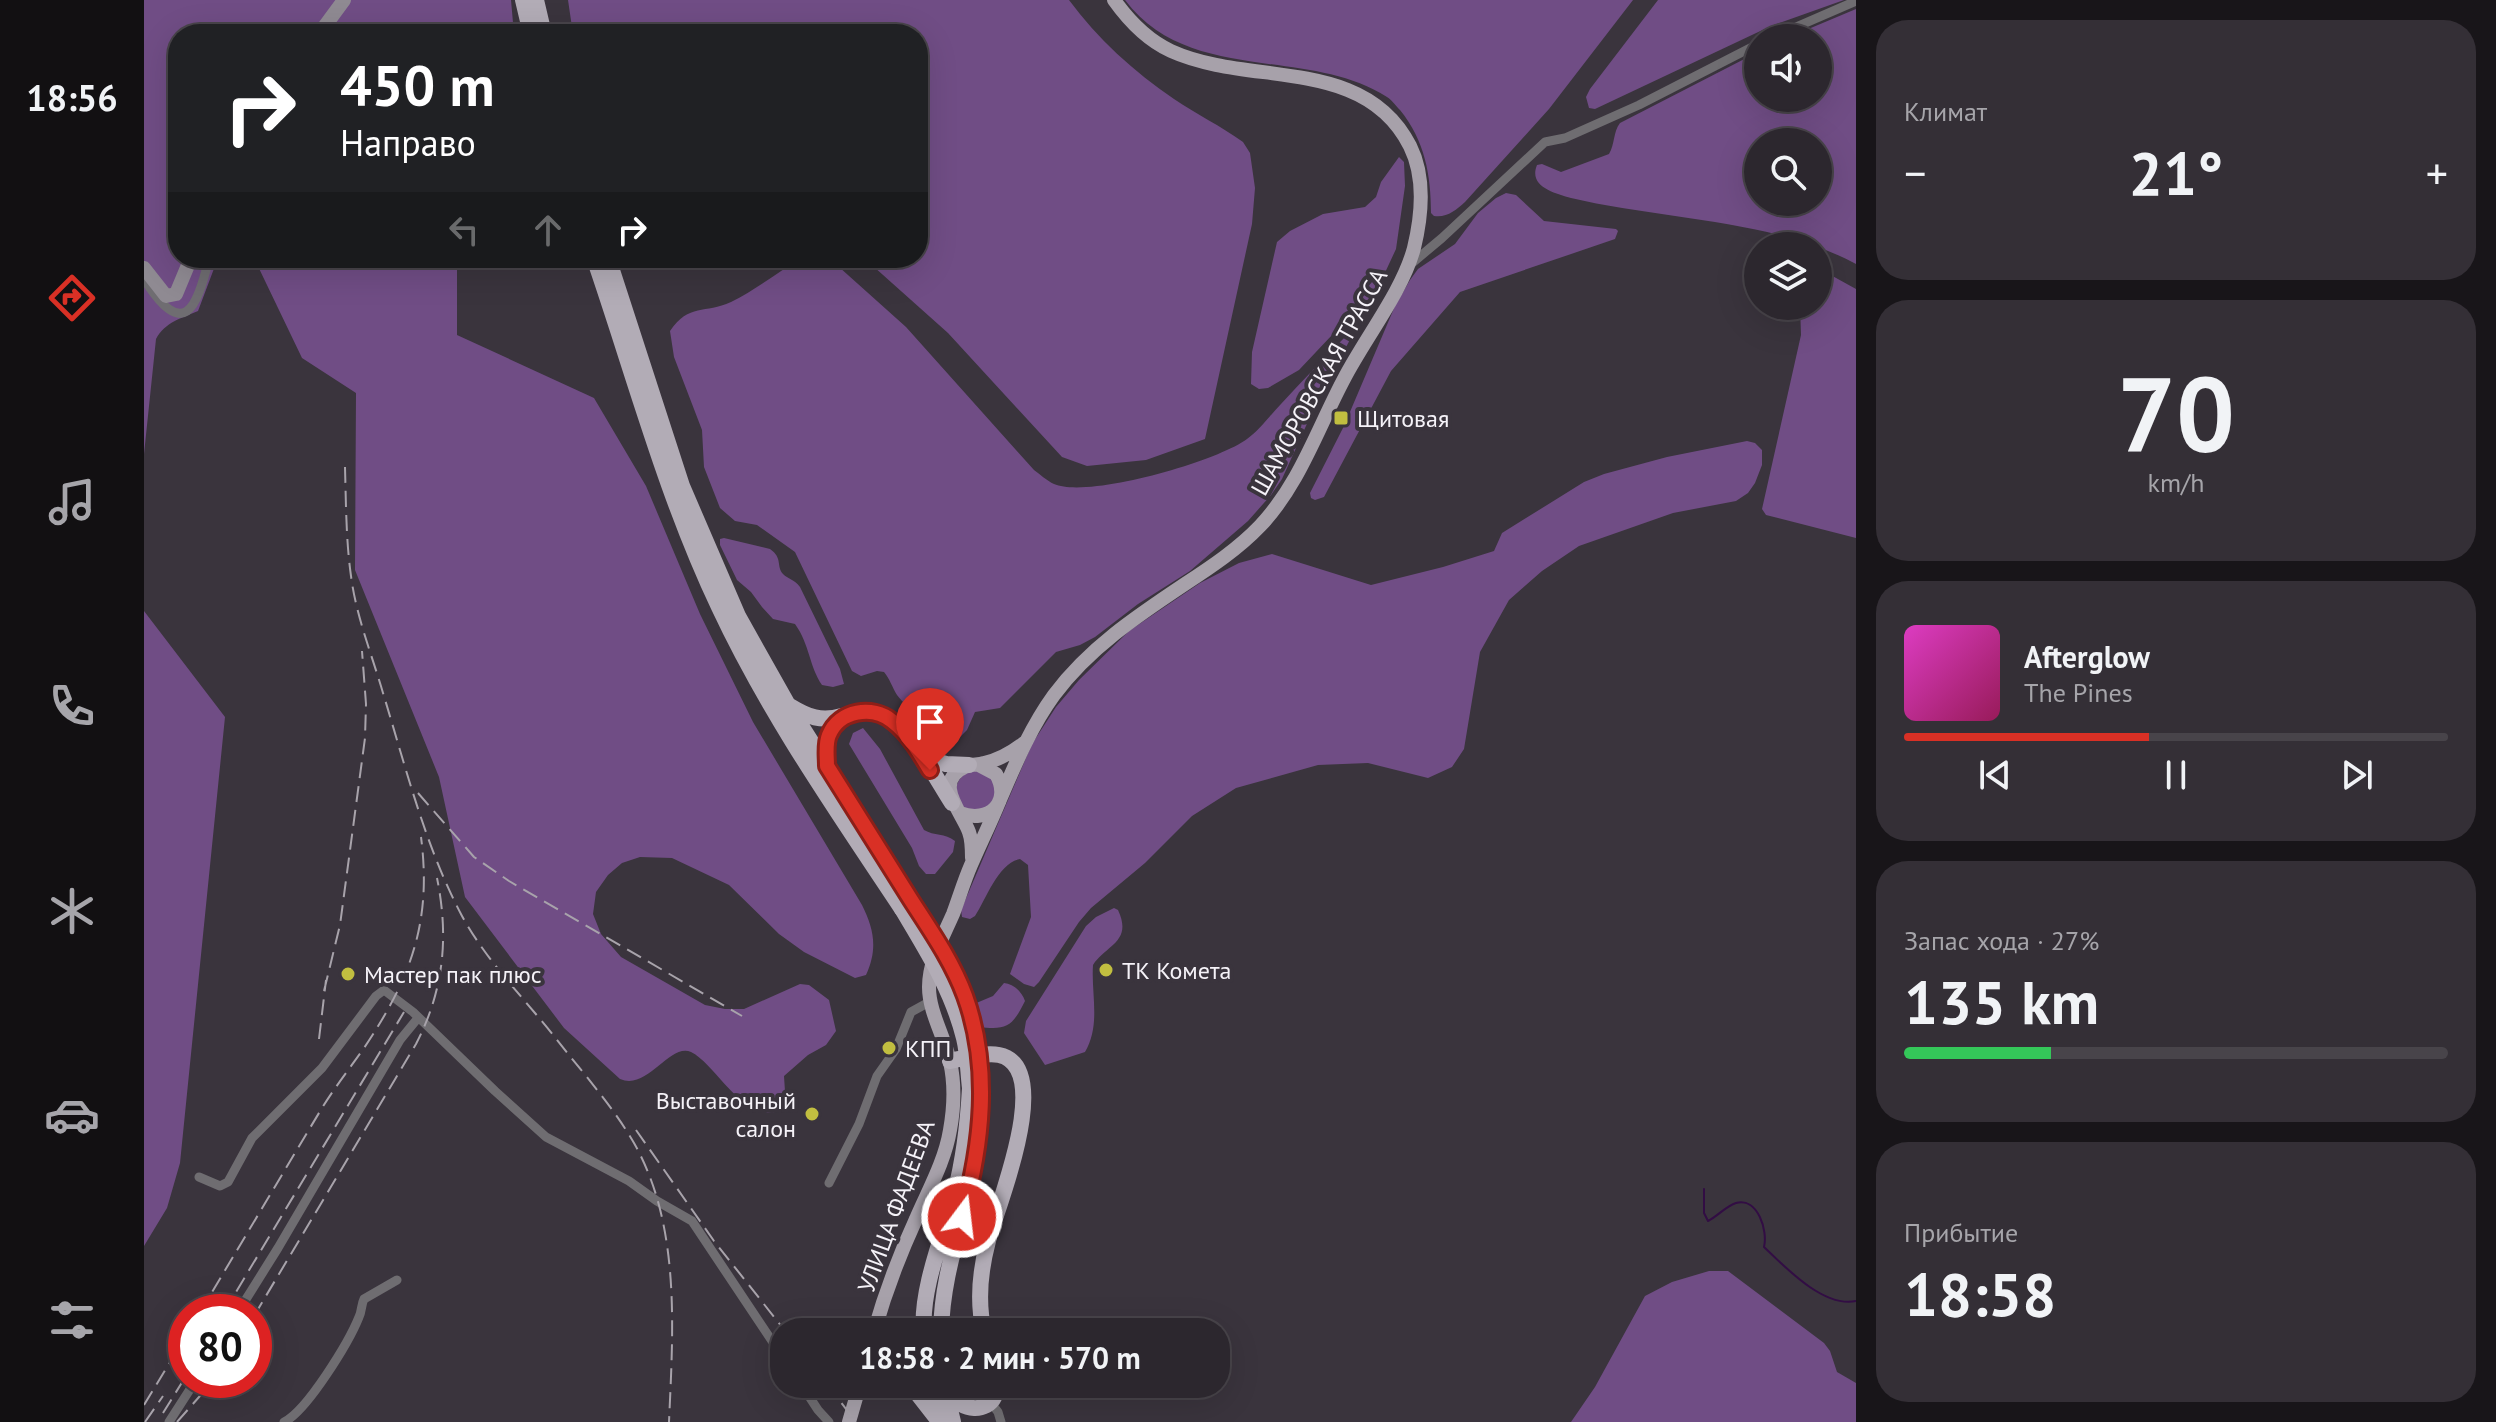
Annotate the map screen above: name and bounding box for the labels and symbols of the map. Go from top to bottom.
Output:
street label: ШАМОРОВСКАЯ ТРАССА [1244,263,1394,501]
place label: Щитовая [1357,403,1449,434]
marker: Щитовая [1332,409,1350,427]
pin [896,688,964,770]
place label: ТК Комета [1122,955,1231,986]
place label: Мастер пак плюс [364,959,542,990]
marker: ТК Комета [1097,961,1115,979]
marker: Мастер пак плюс [339,965,357,983]
place label: КПП [905,1033,951,1064]
marker: КПП [880,1039,898,1057]
place label: Выставочный салон [656,1085,796,1144]
marker: Выставочный салон [803,1105,821,1123]
street label: УЛИЦА ФАДЕЕВА [850,1115,942,1297]
position arrow [920,1175,1004,1259]
speed limit sign: 80 [168,1294,272,1398]

